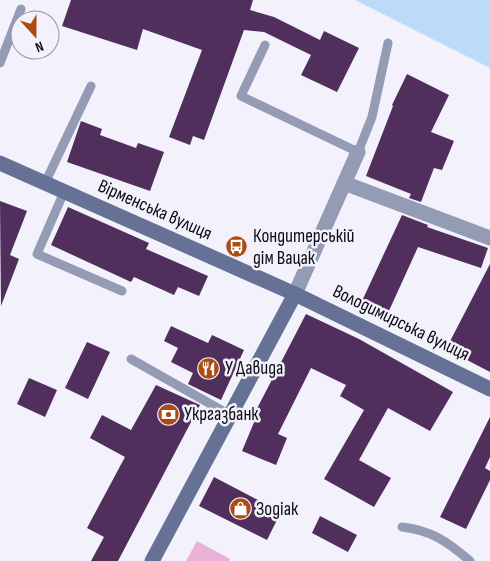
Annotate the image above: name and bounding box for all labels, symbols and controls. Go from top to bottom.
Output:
north arrow [10,10,60,60]
text: N [33,37,46,56]
street label: Вірменська вулиця [94,175,216,245]
place label: Кондитерській дім Вацак [253,225,355,270]
bus stop icon: Кондитерській дім Вацак [225,235,249,259]
street label: Володимирська вулиця [329,280,473,366]
restaurant icon: У Давида [197,356,221,380]
place label: У Давида [225,357,283,380]
bank icon: Укргазбанк [156,402,180,426]
place label: Укргазбанк [184,403,259,426]
shop icon: Зодіак [228,497,252,521]
place label: Зодіак [256,498,299,521]

